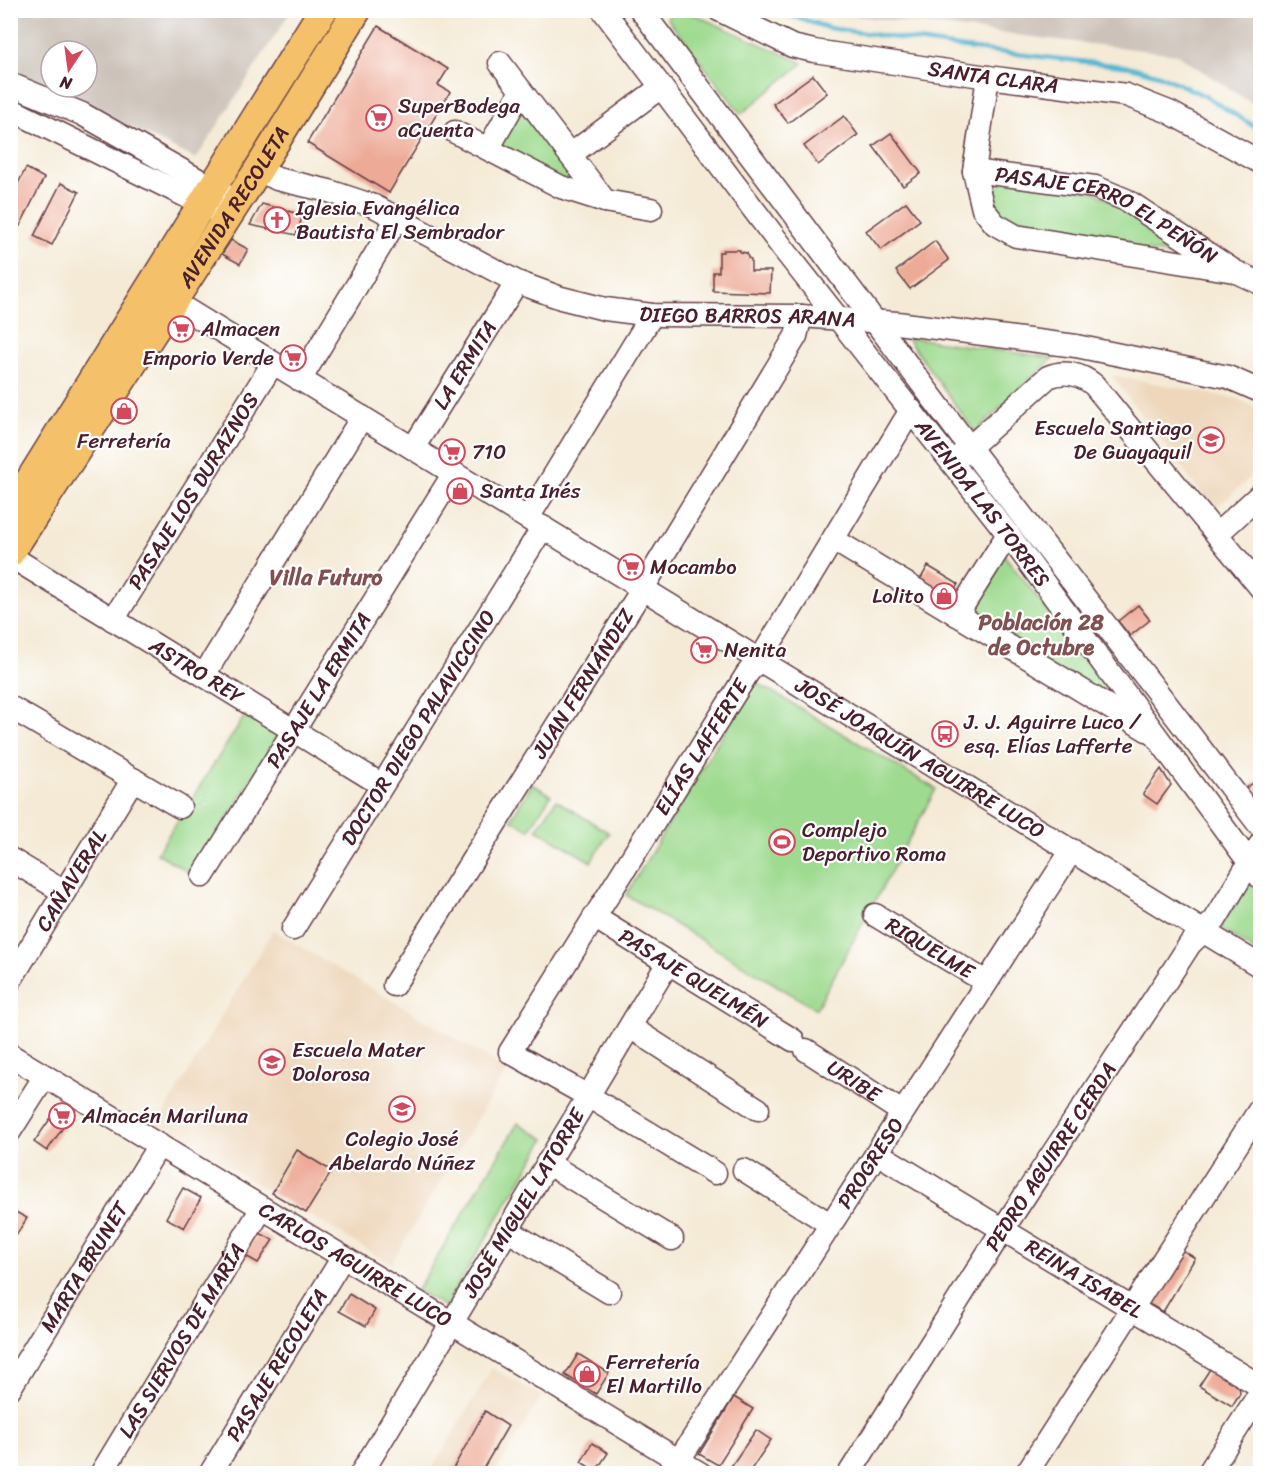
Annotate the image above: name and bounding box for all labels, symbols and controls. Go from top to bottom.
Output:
north arrow [39,39,99,99]
street label: SANTA CLARA [925,49,1061,105]
text: N [56,68,75,99]
place label: SuperBodega aCuenta [398,87,520,149]
supermarket icon: SuperBodega aCuenta [364,103,394,133]
street label: AVENIDA RECOLETA [167,118,300,297]
street label: PASAJE CERRO EL PEÑÓN [993,155,1226,275]
place label: Iglesia Evangélica Bautista El Sembrador [295,189,505,251]
church icon: Iglesia Evangélica Bautista El Sembrador [262,205,292,235]
street label: DIEGO BARROS ARANA [637,295,857,339]
place label: Almacen [200,310,280,348]
street label: LA ERMITA [422,313,508,417]
supermarket icon: Almacen [166,314,196,344]
place label: Emporio Verde [142,339,274,377]
supermarket icon: Emporio Verde [278,343,308,373]
street label: PASAJE LOS DURAZNOS [117,385,269,597]
shop icon: Ferretería [109,396,139,426]
street label: AVENIDA LAS TORRES [904,409,1060,596]
place label: Escuela Santiago De Guayaquil [1034,409,1193,471]
place label: Ferretería [77,422,171,460]
school or university icon: Escuela Santiago De Guayaquil [1196,425,1226,455]
place label: 710 [472,433,506,471]
supermarket icon: 710 [437,437,467,467]
place label: Santa Inés [480,472,581,510]
shop icon: Santa Inés [445,476,475,506]
place label: Mocambo [650,548,737,586]
supermarket icon: Mocambo [616,552,646,582]
district label: Villa Futuro [269,558,383,597]
place label: Lolito [872,577,924,615]
shop icon: Lolito [929,581,959,611]
street label: JUAN FERNÁNDEZ [521,600,645,767]
street label: DOCTOR DIEGO PALAVICCINO [330,602,506,853]
district label: Población 28 de Octubre [978,603,1105,667]
street label: PASAJE LA ERMITA [256,604,382,776]
street label: ASTRO REY [141,626,253,715]
place label: Nenita [724,631,787,669]
supermarket icon: Nenita [689,635,719,665]
street label: JOSÉ JOAQUÍN AGUIRRE LUCO [787,666,1053,849]
street label: ELÍAS LAFFERTE [644,670,759,823]
place label: J. J. Aguirre Luco / esq. Elías Lafferte [963,703,1142,765]
bus stop icon: J. J. Aguirre Luco / esq. Elías Lafferte [930,719,960,749]
place label: Complejo Deportivo Roma [802,811,946,873]
street label: CAÑAVERAL [25,821,118,939]
sports icon: Complejo Deportivo Roma [767,827,797,857]
street label: RIQUELME [878,906,983,991]
street label: PASAJE QUELMÉN [611,918,776,1040]
place label: Escuela Mater Dolorosa [292,1031,425,1093]
school or university icon: Escuela Mater Dolorosa [257,1047,287,1077]
street label: URIBE [819,1049,890,1113]
street label: PEDRO AGUIRRE CERDA [974,1054,1127,1259]
school or university icon: Colegio José Abelardo Núñez [387,1094,417,1124]
place label: Almacén Mariluna [81,1097,248,1135]
street label: JOSÉ MIGUEL LATORRE [451,1100,596,1306]
supermarket icon: Almacén Mariluna [47,1101,77,1131]
street label: PROGRESO [826,1109,914,1217]
place label: Colegio José Abelardo Núñez [328,1120,476,1182]
street label: CARLOS AGUIRRE LUCO [251,1191,460,1338]
street label: MARTA BRUNET [29,1193,140,1340]
street label: REINA ISABEL [1017,1228,1151,1330]
street label: LAS SIERVOS DE MARÍA [108,1235,256,1446]
street label: PASAJE RECOLETA [215,1281,339,1449]
place label: Ferretería El Martillo [606,1343,702,1405]
shop icon: Ferretería El Martillo [572,1359,602,1389]

